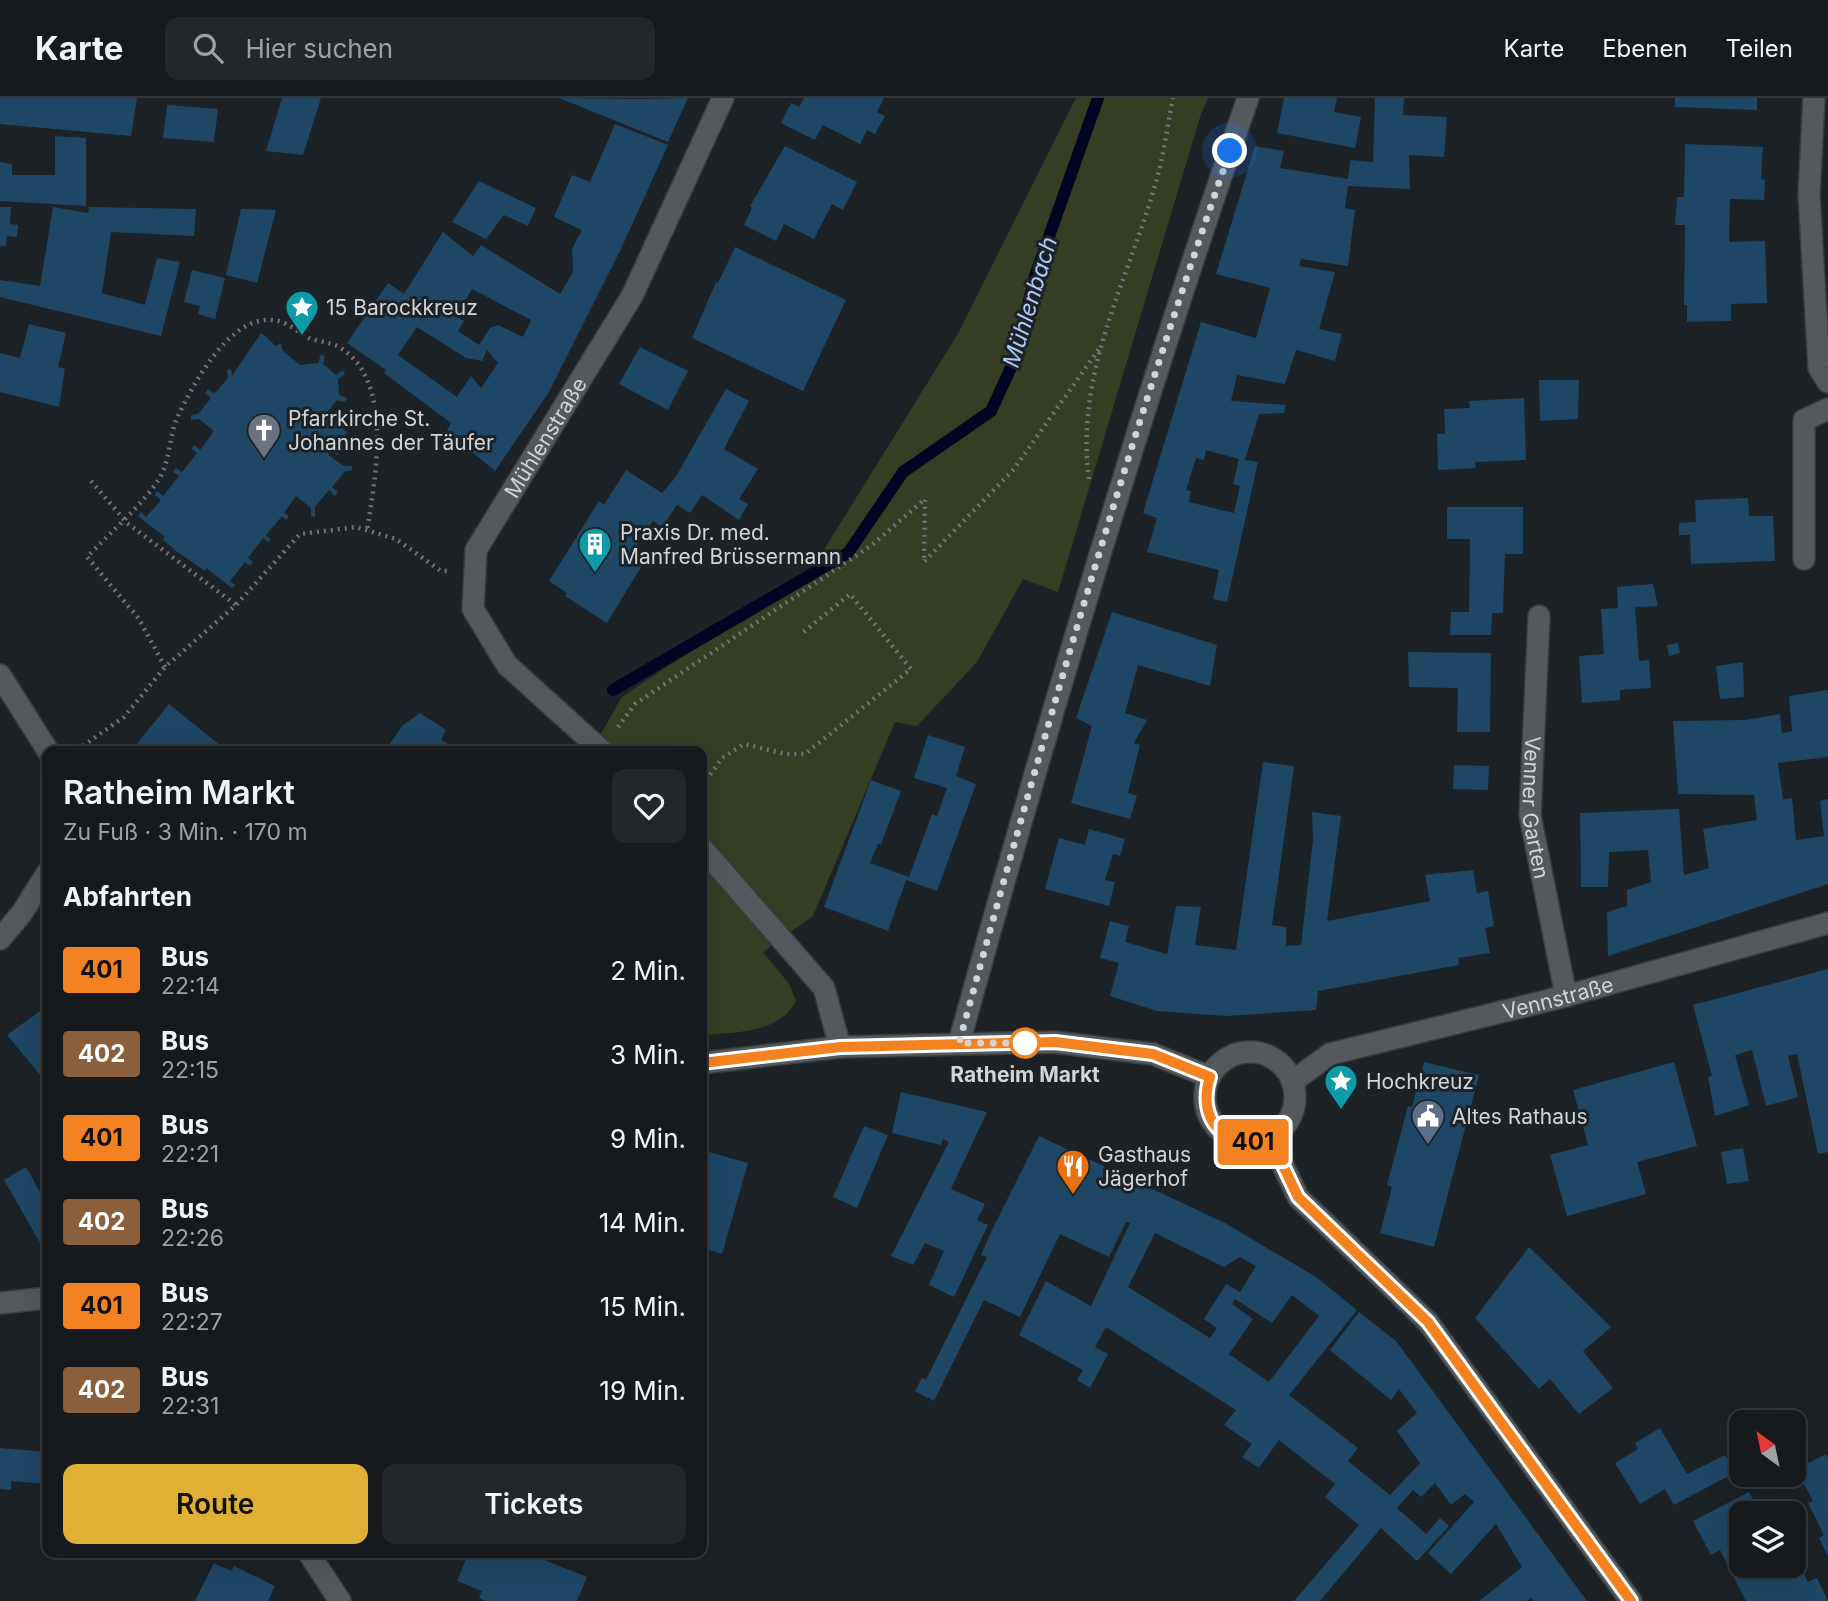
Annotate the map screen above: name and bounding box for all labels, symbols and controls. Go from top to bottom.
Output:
search box [165,17,655,80]
text: Karte [35,28,123,68]
icon: search [189,29,227,67]
text: Hier suchen [245,33,393,64]
text: Karte [1504,34,1564,63]
text: Ebenen [1602,34,1688,63]
text: Teilen [1726,34,1793,63]
your location [1212,133,1247,168]
water label: Mühlenbach [997,233,1063,371]
place icon: 15 Barockkreuz [283,288,321,337]
place label: 15 Barockkreuz [326,295,478,320]
street label: Mühlenstraße [499,373,592,502]
place label: Pfarrkirche St. Johannes der Täufer [288,406,494,455]
church icon: Pfarrkirche St. Johannes der Täufer [245,411,283,460]
place label: Praxis Dr. med. Manfred Brüssermann [620,520,841,569]
building icon: Praxis Dr. med. Manfred Brüssermann [576,525,614,574]
street label: Venner Garten [1517,735,1555,881]
button: heart [612,769,686,843]
text: Ratheim Markt [63,772,295,812]
text: Zu Fuß · 3 Min. · 170 m [63,818,308,846]
text: Abfahrten [63,881,192,912]
text: Bus [161,941,209,972]
text: 401 [80,955,123,984]
text: 2 Min. [610,955,686,986]
street label: Vennstraße [1500,971,1616,1024]
text: 22:14 [161,972,220,1000]
text: Bus [161,1025,209,1056]
marker: Ratheim Markt [1010,1028,1040,1058]
text: 402 [78,1039,125,1068]
text: 3 Min. [610,1039,686,1070]
text: 22:15 [161,1056,219,1084]
place label: Ratheim Markt [950,1062,1100,1087]
place icon: Hochkreuz [1322,1062,1360,1111]
place label: Hochkreuz [1366,1069,1474,1094]
public building icon: Altes Rathaus [1409,1097,1447,1146]
place label: Altes Rathaus [1452,1104,1588,1129]
text: Bus [161,1109,209,1140]
line badge: 401 [1213,1119,1293,1165]
text: 401 [80,1123,123,1152]
text: 9 Min. [610,1123,686,1154]
text: 401 [1232,1127,1274,1156]
text: 22:21 [161,1140,219,1168]
place label: Gasthaus Jägerhof [1098,1142,1191,1191]
restaurant icon: Gasthaus Jägerhof [1054,1147,1092,1196]
text: Bus [161,1193,209,1224]
text: 402 [78,1207,125,1236]
text: 14 Min. [599,1207,686,1238]
text: 22:26 [161,1224,224,1252]
text: Bus [161,1277,209,1308]
text: 401 [80,1291,123,1320]
text: 15 Min. [600,1291,686,1322]
text: 22:27 [161,1308,223,1336]
text: Bus [161,1361,209,1392]
text: 402 [78,1375,125,1404]
text: 19 Min. [599,1375,686,1406]
text: 22:31 [161,1392,219,1420]
north arrow [1729,1410,1806,1488]
map controls [1729,1410,1806,1578]
button: Route [63,1464,368,1544]
button: Tickets [382,1464,686,1544]
button: layers [1729,1501,1806,1578]

